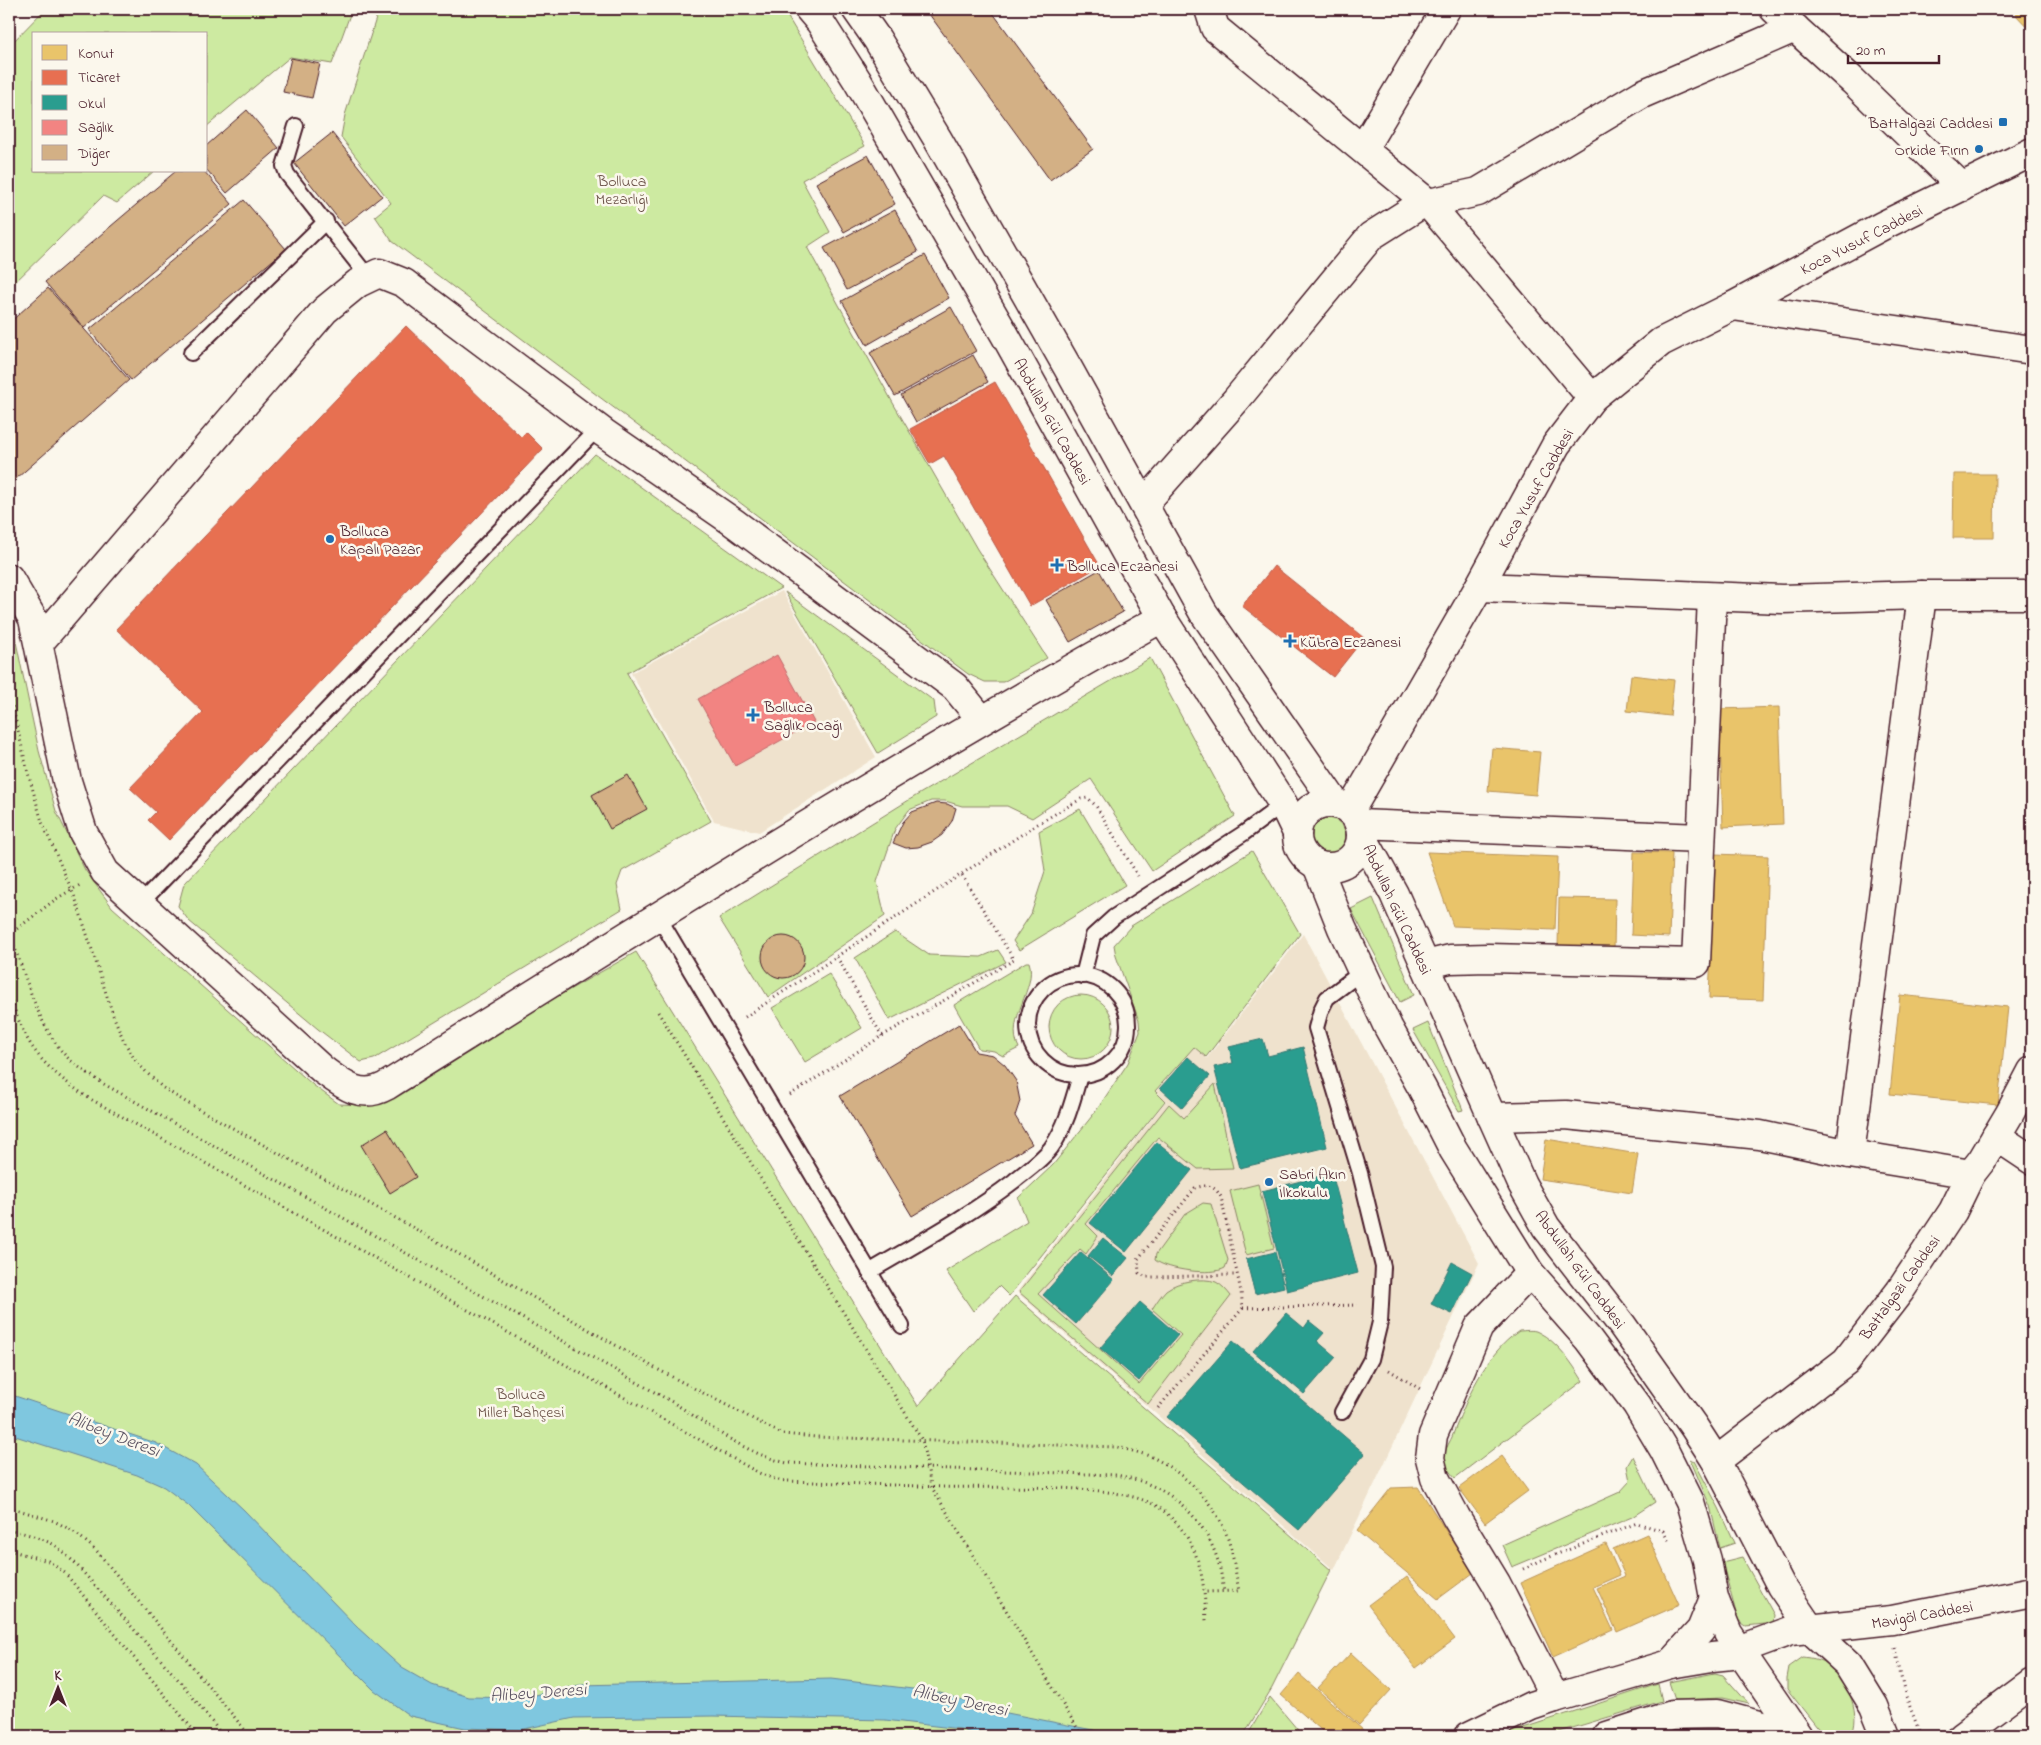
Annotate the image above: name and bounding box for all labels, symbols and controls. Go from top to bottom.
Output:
legend [32,32,208,172]
scale bar [1848,32,1940,64]
text: 20 m [1856,40,1886,62]
text: Konut [78,43,114,65]
text: Ticaret [78,67,120,89]
text: Okul [78,93,105,115]
place label: Battalgazi Caddesi [1867,112,1993,136]
marker: Battalgazi Caddesi [1997,116,2009,128]
text: Sağlık [78,117,114,140]
place label: Orkide Fırın [1895,139,1969,163]
text: Diğer [77,143,110,166]
marker: Orkide Fırın [1973,143,1985,155]
park label: Bolluca Mezarlığı [596,170,649,212]
street label: Koca Yusuf Caddesi [1797,199,1927,282]
street label: Abdullah Gül Caddesi [1006,354,1096,490]
street label: Koca Yusuf Caddesi [1493,425,1581,553]
place label: Bolluca Kapalı Pazar [339,520,421,562]
marker: Bolluca Kapalı Pazar [324,533,336,545]
place label: Bolluca Eczanesi [1066,555,1178,579]
marker: Bolluca Eczanesi [1051,559,1063,571]
place label: Kübra Eczanesi [1300,631,1401,655]
marker: Kübra Eczanesi [1284,635,1296,647]
place label: Bolluca Sağlık Ocağı [763,696,843,738]
marker: Bolluca Sağlık Ocağı [746,708,760,722]
street label: Abdullah Gül Caddesi [1355,841,1437,979]
place label: Sabri Akın İlkokulu [1279,1163,1346,1205]
marker: Sabri Akın İlkokulu [1263,1176,1275,1188]
street label: Abdullah Gül Caddesi [1528,1206,1631,1335]
street label: Battalgazi Caddesi [1854,1231,1947,1346]
park label: Bolluca Millet Bahçesi [478,1383,565,1425]
water label: Alibey Deresi [63,1406,165,1466]
street label: Mavigöl Caddesi [1870,1595,1975,1637]
north arrow [32,1662,82,1712]
text: K [55,1666,63,1687]
water label: Alibey Deresi [489,1678,589,1710]
water label: Alibey Deresi [910,1679,1011,1725]

